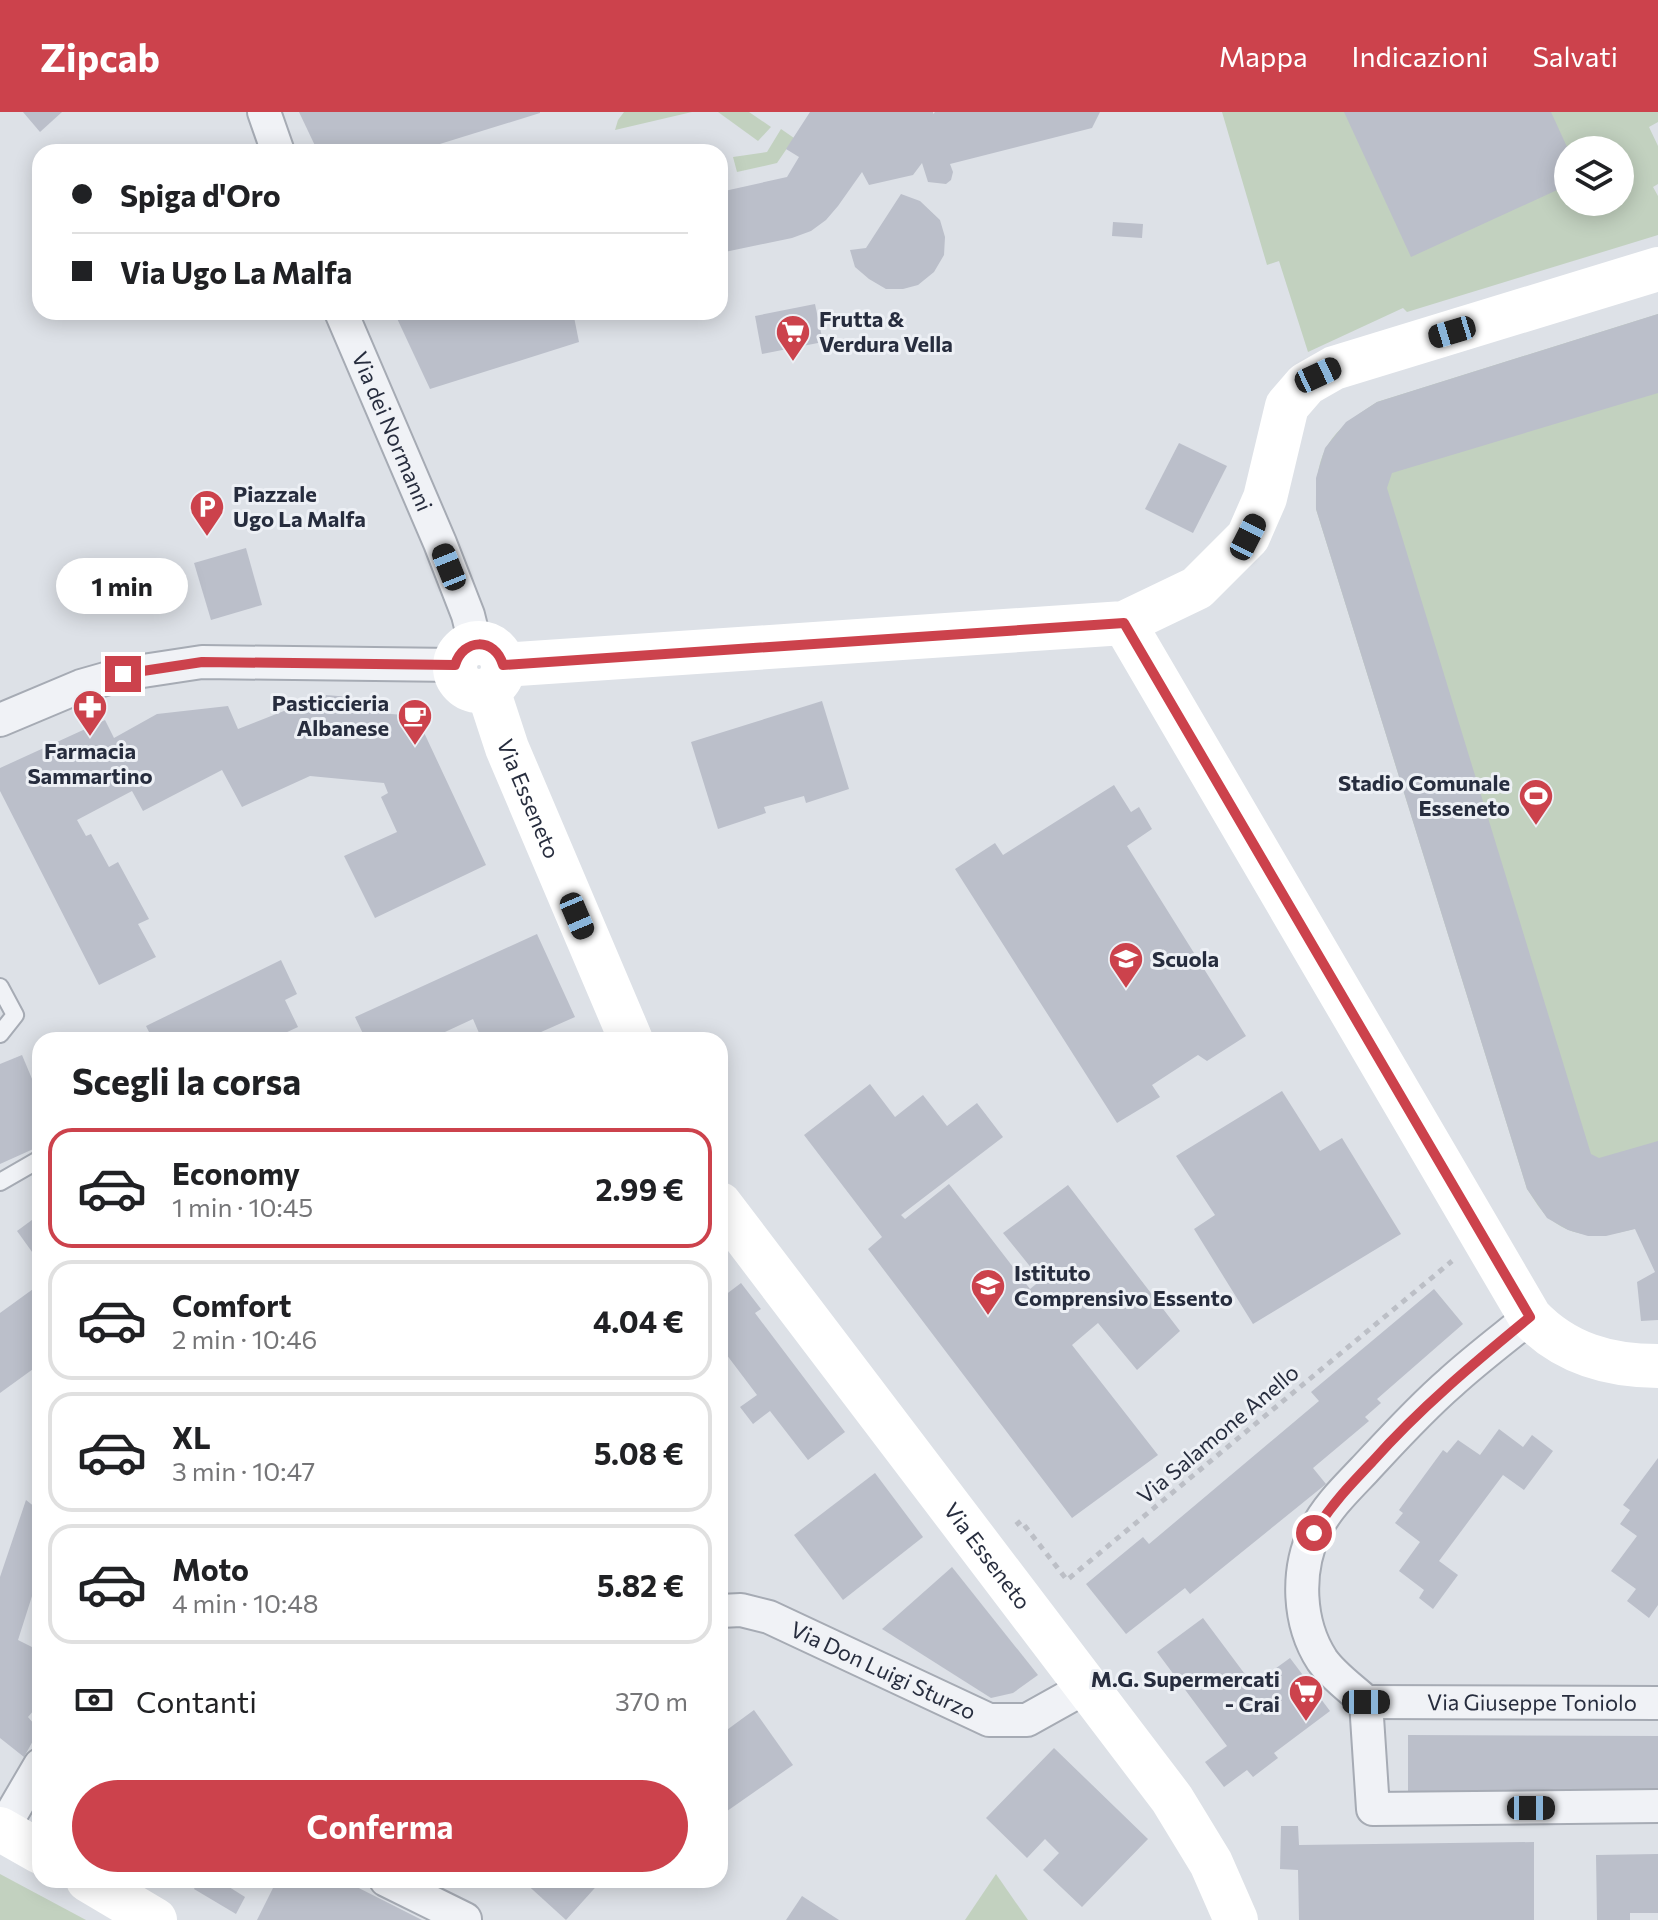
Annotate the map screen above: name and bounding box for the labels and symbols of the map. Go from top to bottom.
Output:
place label: Frutta & Verdura Vella [819,305,953,357]
supermarket icon: Frutta & Verdura Vella [774,313,812,363]
car [1426,314,1478,350]
street label: Via dei Normanni [347,347,439,515]
car [1291,354,1345,396]
place label: Piazzale Ugo La Malfa [233,480,366,532]
parking icon: Piazzale Ugo La Malfa [188,488,226,538]
car [1226,510,1270,564]
car [429,540,469,594]
callout: 1 min [57,558,189,614]
route end [105,656,141,692]
pharmacy icon: Farmacia Sammartino [71,688,109,738]
place label: Pasticcieria Albanese [272,689,389,741]
cafe icon: Pasticcieria Albanese [396,697,434,747]
street label: Via Esseneto [492,735,566,862]
place label: Farmacia Sammartino [27,737,153,789]
place label: Stadio Comunale Esseneto [1338,769,1510,821]
sports icon: Stadio Comunale Esseneto [1517,777,1555,827]
car [557,889,597,943]
school or university icon: Scuola [1107,940,1145,990]
place label: Scuola [1152,945,1219,972]
place label: Istituto Comprensivo Essento [1014,1259,1233,1311]
school or university icon: Istituto Comprensivo Essento [969,1267,1007,1317]
street label: Via Salamone Anello [1131,1358,1304,1509]
street label: Via Esseneto [939,1497,1037,1614]
route start [1296,1515,1332,1551]
street label: Via Don Luigi Sturzo [786,1615,981,1725]
place label: M.G. Supermercati - Crai [1091,1665,1280,1717]
supermarket icon: M.G. Supermercati - Crai [1287,1673,1325,1723]
street label: Via Giuseppe Toniolo [1427,1688,1637,1716]
car [1342,1690,1390,1714]
car [1507,1796,1555,1820]

